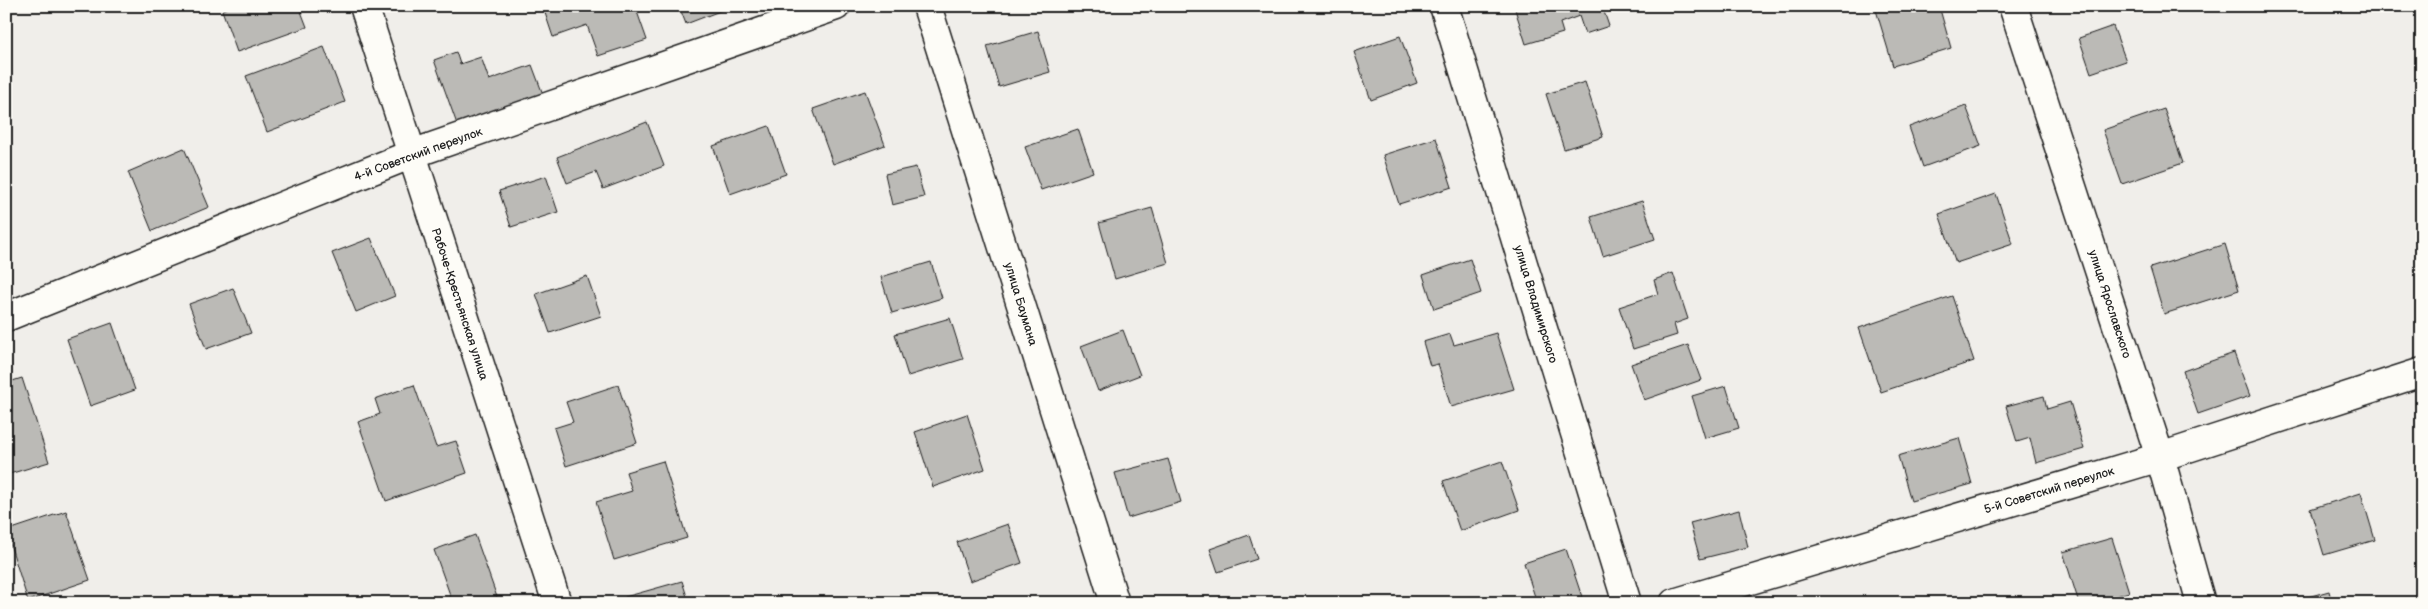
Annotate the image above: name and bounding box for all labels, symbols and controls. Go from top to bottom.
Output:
street label: 4-й Советский переулок [352,124,485,185]
street label: Рабоче-Крестьянская улица [428,226,491,382]
street label: улица Владимирского [1510,243,1561,365]
street label: улица Ярославского [2085,248,2134,360]
street label: улица Баумана [1001,261,1040,348]
street label: 5-й Советский переулок [1982,463,2117,517]

